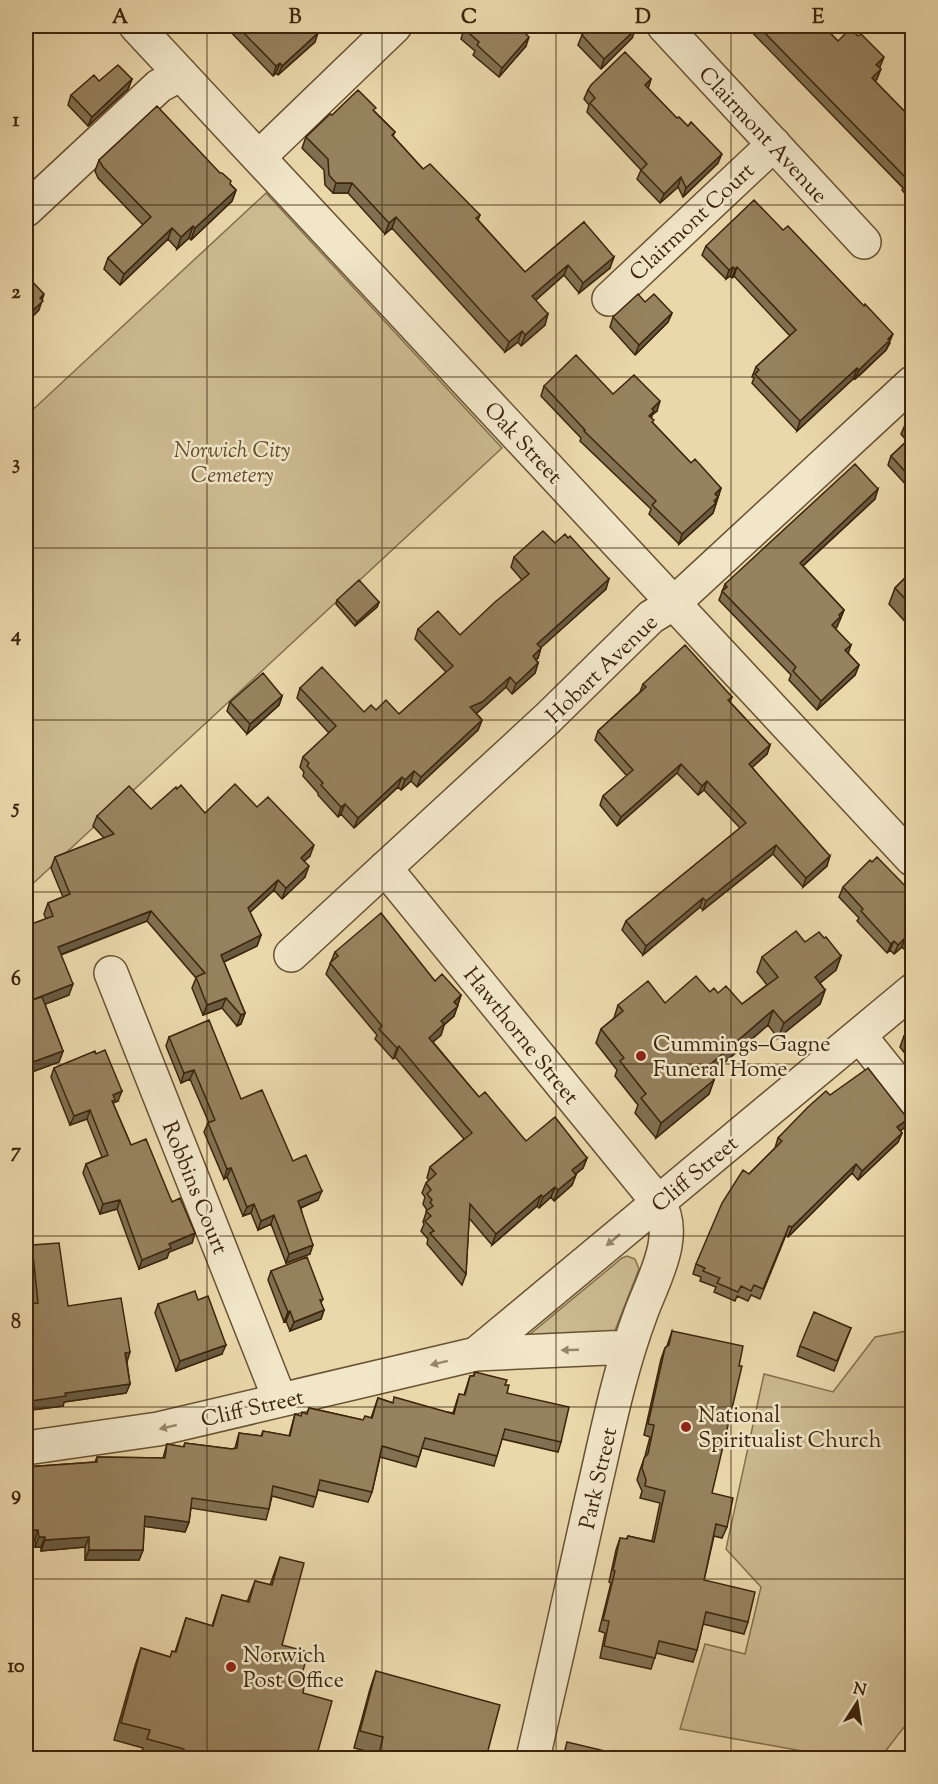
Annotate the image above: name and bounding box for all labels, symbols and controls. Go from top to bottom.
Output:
text: A [112,4,129,33]
text: B [289,4,302,33]
text: C [461,4,477,33]
text: D [635,4,651,33]
text: E [812,4,825,33]
street label: Clairmont Avenue [690,60,834,212]
text: 1 [13,107,20,136]
street label: Clairmont Court [623,156,763,290]
text: 2 [11,279,21,308]
street label: Oak Street [475,396,569,493]
park label: Norwich City Cemetery [174,436,290,493]
text: 3 [12,450,20,479]
street label: Hobart Avenue [540,608,666,732]
text: 4 [10,622,21,651]
text: 5 [11,794,20,823]
street label: Hawthorne Street [454,961,585,1113]
text: 6 [11,966,21,995]
place label: Cummings–Gagne Funeral Home [653,1030,831,1087]
marker: Cummings–Gagne Funeral Home [634,1049,648,1063]
street label: Robbins Court [152,1117,235,1260]
street label: Cliff Street [645,1129,747,1221]
text: 7 [11,1138,22,1167]
one-way arrow [606,1233,621,1246]
text: 8 [11,1309,21,1338]
one-way arrow [561,1346,580,1355]
one-way arrow [430,1358,449,1368]
street label: Cliff Street [198,1382,308,1437]
place label: National Spiritualist Church [698,1401,882,1458]
marker: National Spiritualist Church [679,1420,693,1434]
one-way arrow [158,1423,177,1432]
street label: Park Street [573,1424,627,1533]
text: 9 [11,1481,21,1510]
place label: Norwich Post Office [243,1641,344,1698]
text: 10 [7,1653,25,1682]
marker: Norwich Post Office [224,1660,238,1674]
north arrow [827,1673,887,1733]
text: N [851,1678,868,1703]

